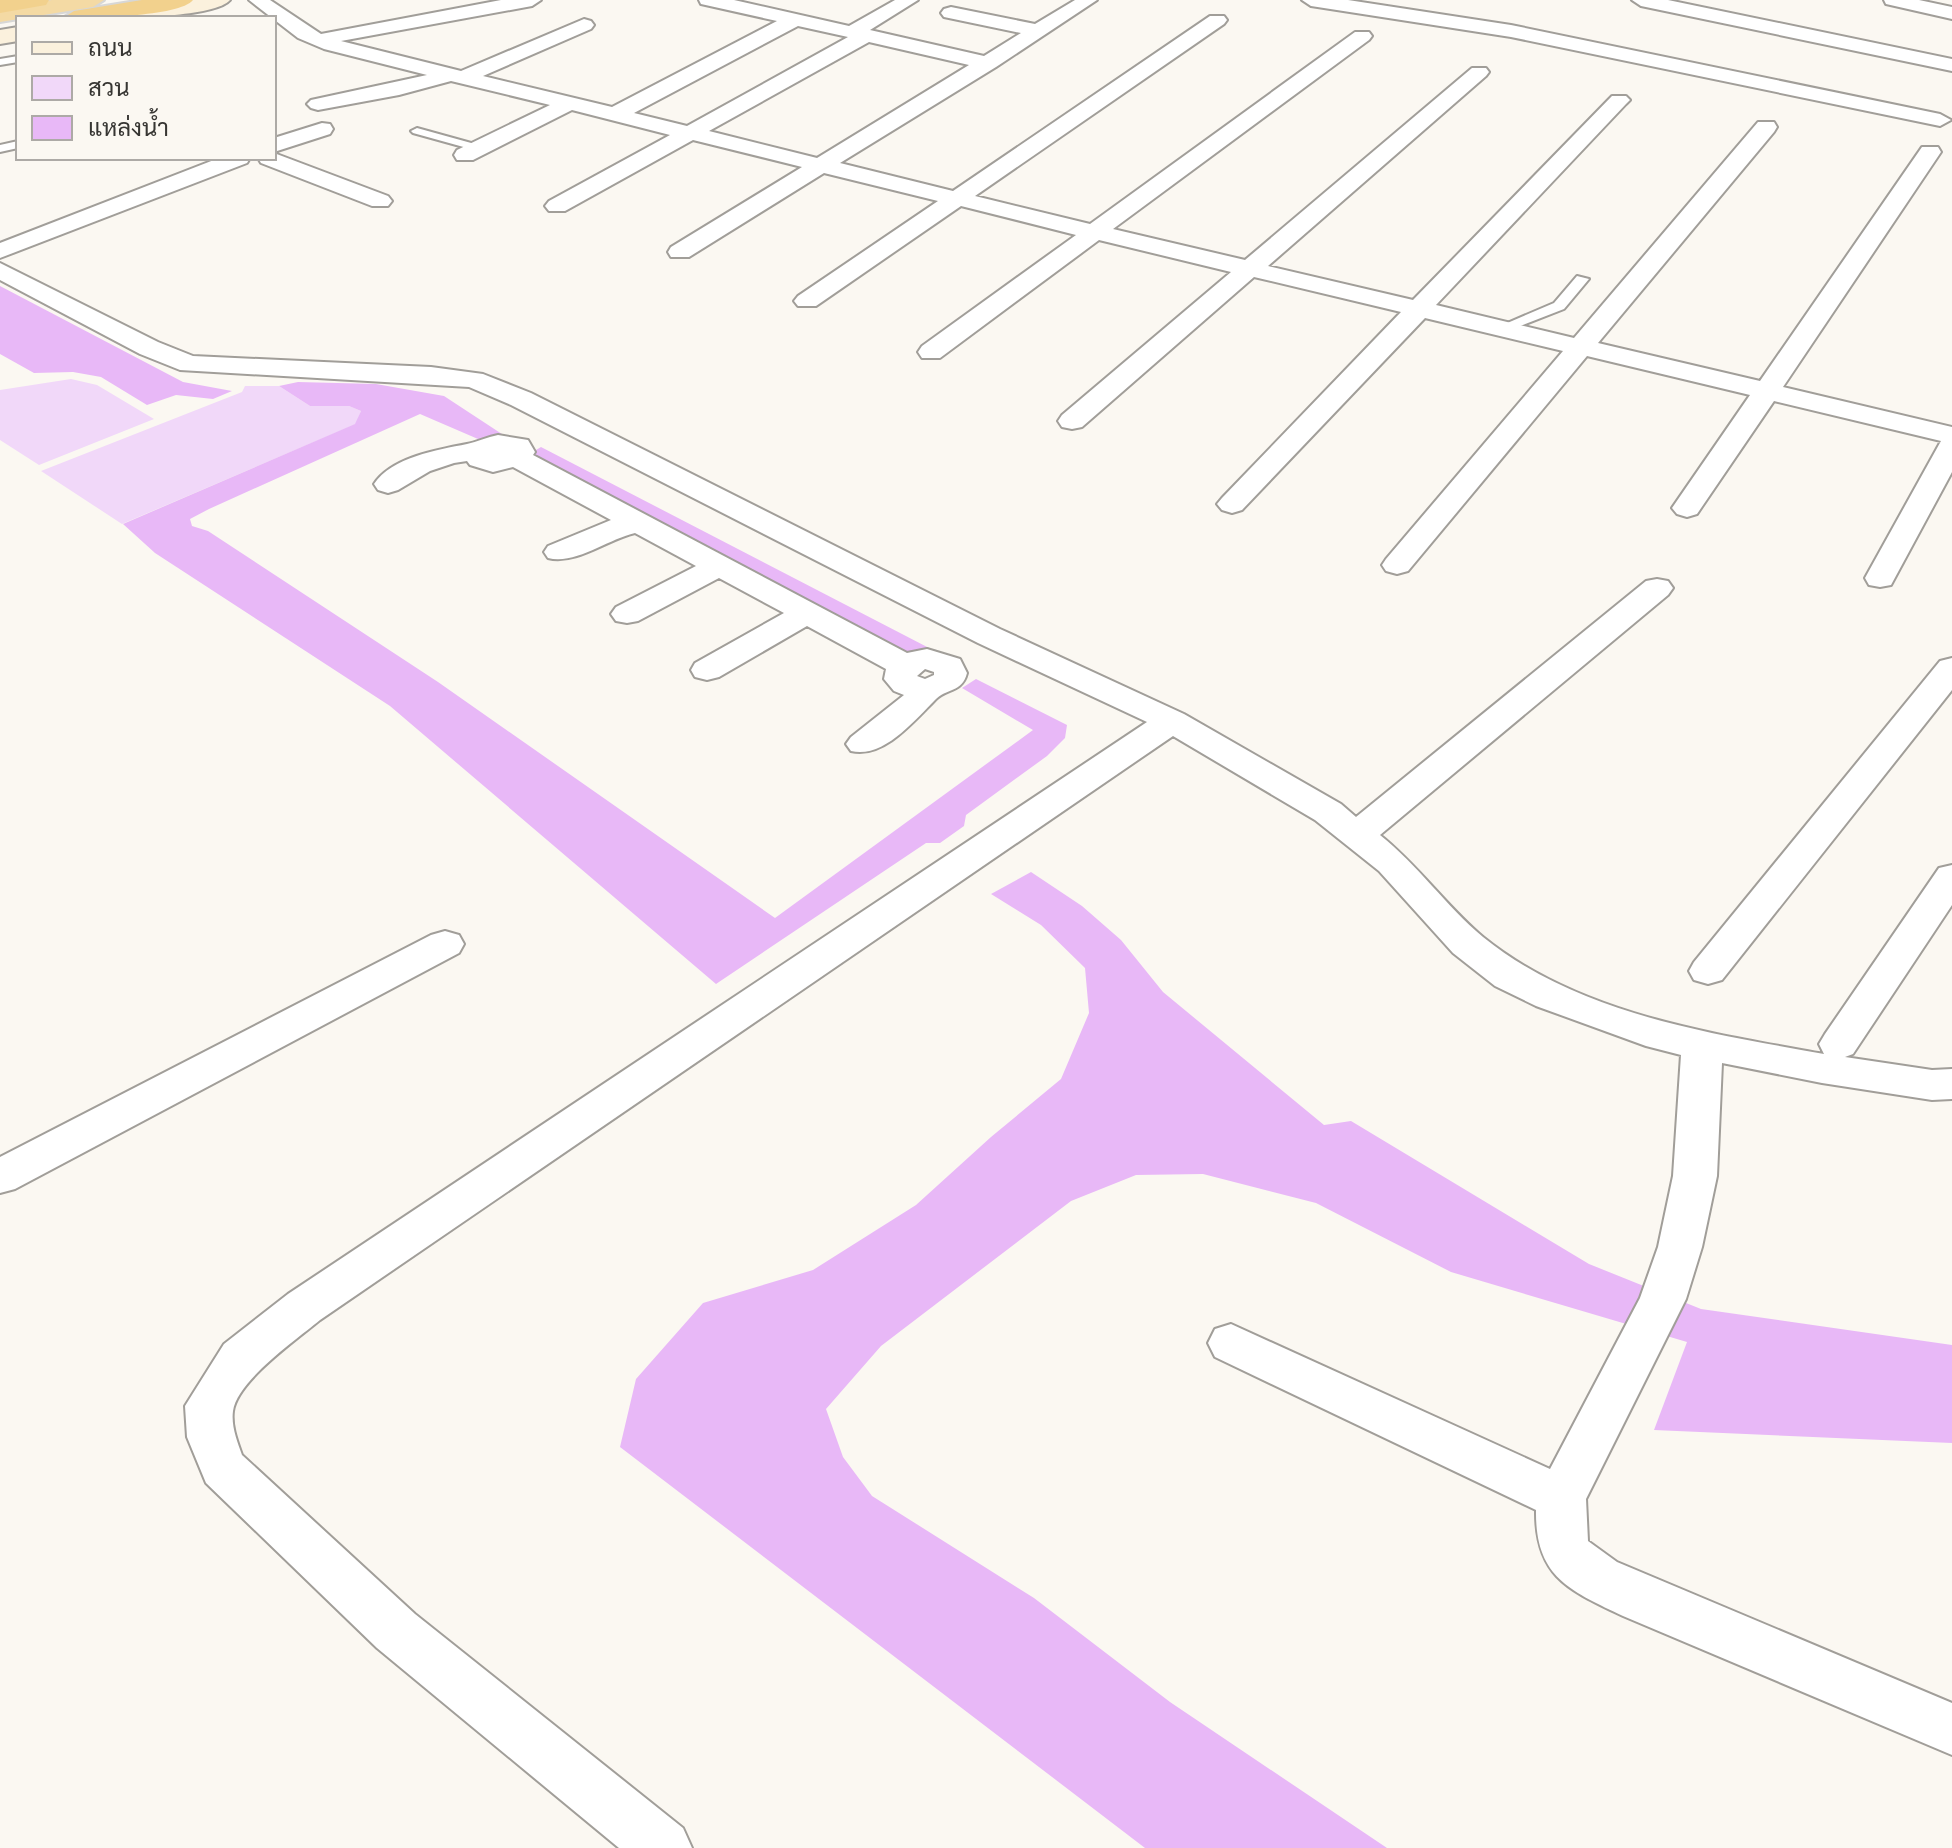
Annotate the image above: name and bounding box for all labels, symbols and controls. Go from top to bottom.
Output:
legend [16,16,276,160]
text: ถนน [88,31,133,64]
text: สวน [88,71,130,104]
text: แหล่งน้ำ [88,108,169,144]

